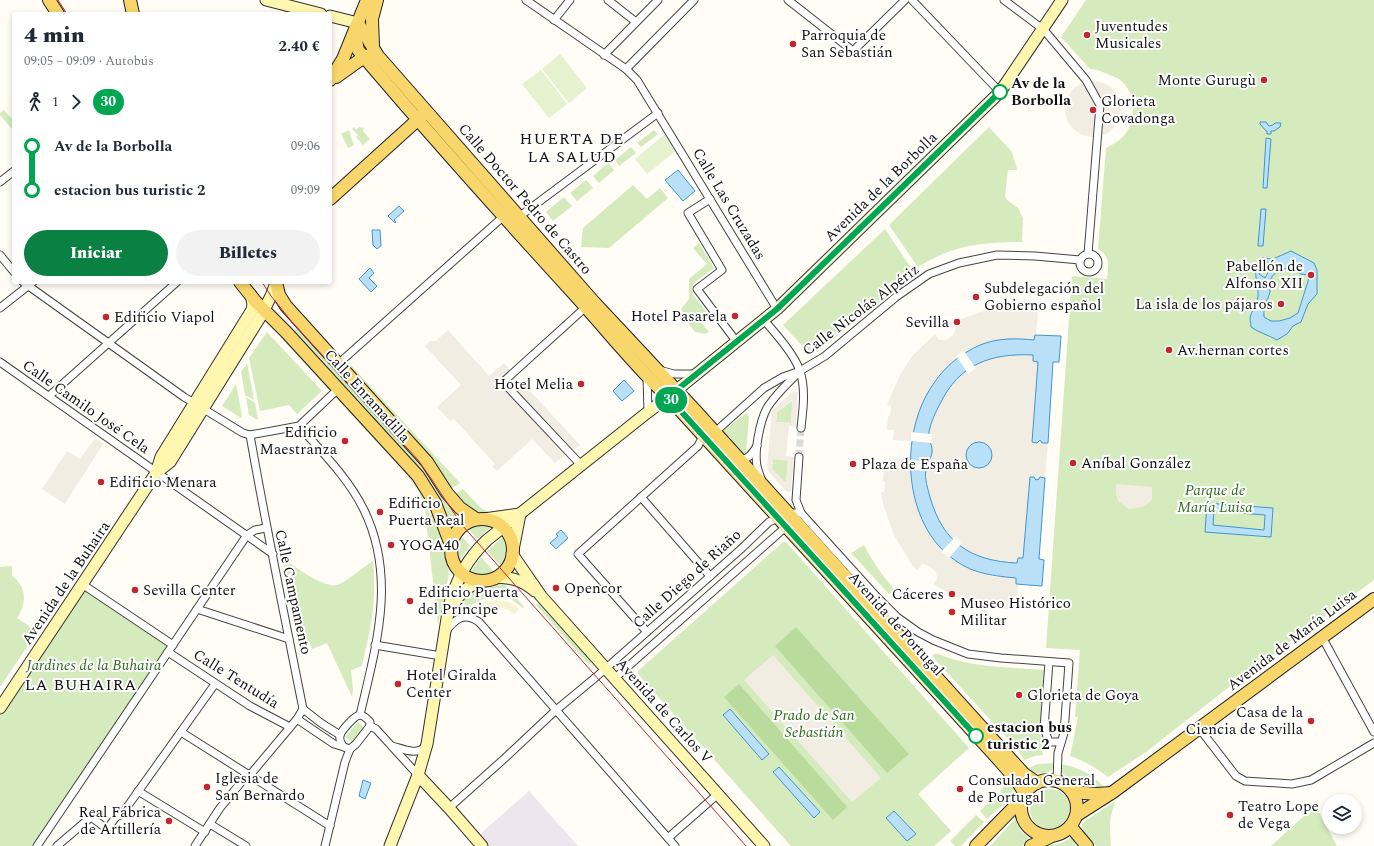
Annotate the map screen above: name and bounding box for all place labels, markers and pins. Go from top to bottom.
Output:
place label: Juventudes Musicales [1095,15,1168,55]
place label: Parroquia de San Sebastián [801,24,893,64]
marker: Juventudes Musicales [1082,30,1092,40]
marker: Parroquia de San Sebastián [788,39,798,49]
place label: Monte Gurugù [1158,69,1256,92]
place label: Av de la Borbolla [1011,72,1071,112]
marker: Monte Gurugù [1259,75,1269,85]
marker: Av de la Borbolla [992,84,1008,100]
place label: Glorieta Covadonga [1101,90,1176,130]
marker: Glorieta Covadonga [1088,105,1098,115]
place label: Pabellón de Alfonso XII [1224,255,1303,295]
marker: Pabellón de Alfonso XII [1306,270,1316,280]
place label: Subdelegación del Gobierno español [984,277,1104,317]
marker: Subdelegación del Gobierno español [971,292,981,302]
place label: La isla de los pájaros [1135,293,1273,316]
marker: La isla de los pájaros [1276,299,1286,309]
place label: Hotel Pasarela [631,305,728,328]
place label: Edificio Viapol [114,306,215,329]
marker: Hotel Pasarela [730,311,740,321]
place label: Sevilla [905,311,950,334]
marker: Edificio Viapol [101,312,111,322]
marker: Sevilla [952,317,962,327]
place label: Av.hernan cortes [1177,339,1289,362]
marker: Av.hernan cortes [1164,345,1174,355]
place label: Hotel Melia [494,373,574,396]
marker: Hotel Melia [576,379,586,389]
place label: Edificio Maestranza [260,421,338,461]
marker: Edificio Maestranza [340,436,350,446]
place label: Aníbal González [1081,452,1191,475]
place label: Plaza de España [861,453,969,476]
marker: Aníbal González [1068,458,1078,468]
marker: Plaza de España [848,459,858,469]
place label: Edificio Menara [109,471,217,494]
marker: Edificio Menara [96,477,106,487]
place label: Edificio Puerta Real [388,492,465,532]
marker: Edificio Puerta Real [375,507,385,517]
place label: YOGA40 [399,534,459,557]
marker: YOGA40 [386,540,396,550]
place label: Opencor [564,577,622,600]
place label: Sevilla Center [143,579,236,602]
place label: Edificio Puerta del Príncipe [418,581,519,621]
marker: Opencor [551,583,561,593]
place label: Cáceres [892,583,944,606]
marker: Sevilla Center [130,585,140,595]
marker: Cáceres [947,589,957,599]
place label: Museo Histórico Militar [960,592,1071,632]
marker: Edificio Puerta del Príncipe [405,596,415,606]
marker: Museo Histórico Militar [947,607,957,617]
place label: Hotel Giralda Center [406,664,497,704]
marker: Hotel Giralda Center [393,679,403,689]
place label: Glorieta de Goya [1027,684,1140,707]
marker: Glorieta de Goya [1014,690,1024,700]
place label: Casa de la Ciencia de Sevilla [1185,701,1304,741]
place label: estacion bus turistic 2 [987,716,1072,756]
marker: Casa de la Ciencia de Sevilla [1306,716,1316,726]
marker: estacion bus turistic 2 [968,728,984,744]
place label: Iglesia de San Bernardo [215,767,305,807]
place label: Consulado General de Portugal [968,769,1095,809]
marker: Iglesia de San Bernardo [202,782,212,792]
marker: Consulado General de Portugal [955,784,965,794]
place label: Teatro Lope de Vega [1238,795,1319,835]
place label: Real Fábrica de Artillería [79,801,162,841]
marker: Teatro Lope de Vega [1225,810,1235,820]
marker: Real Fábrica de Artillería [164,816,174,826]

